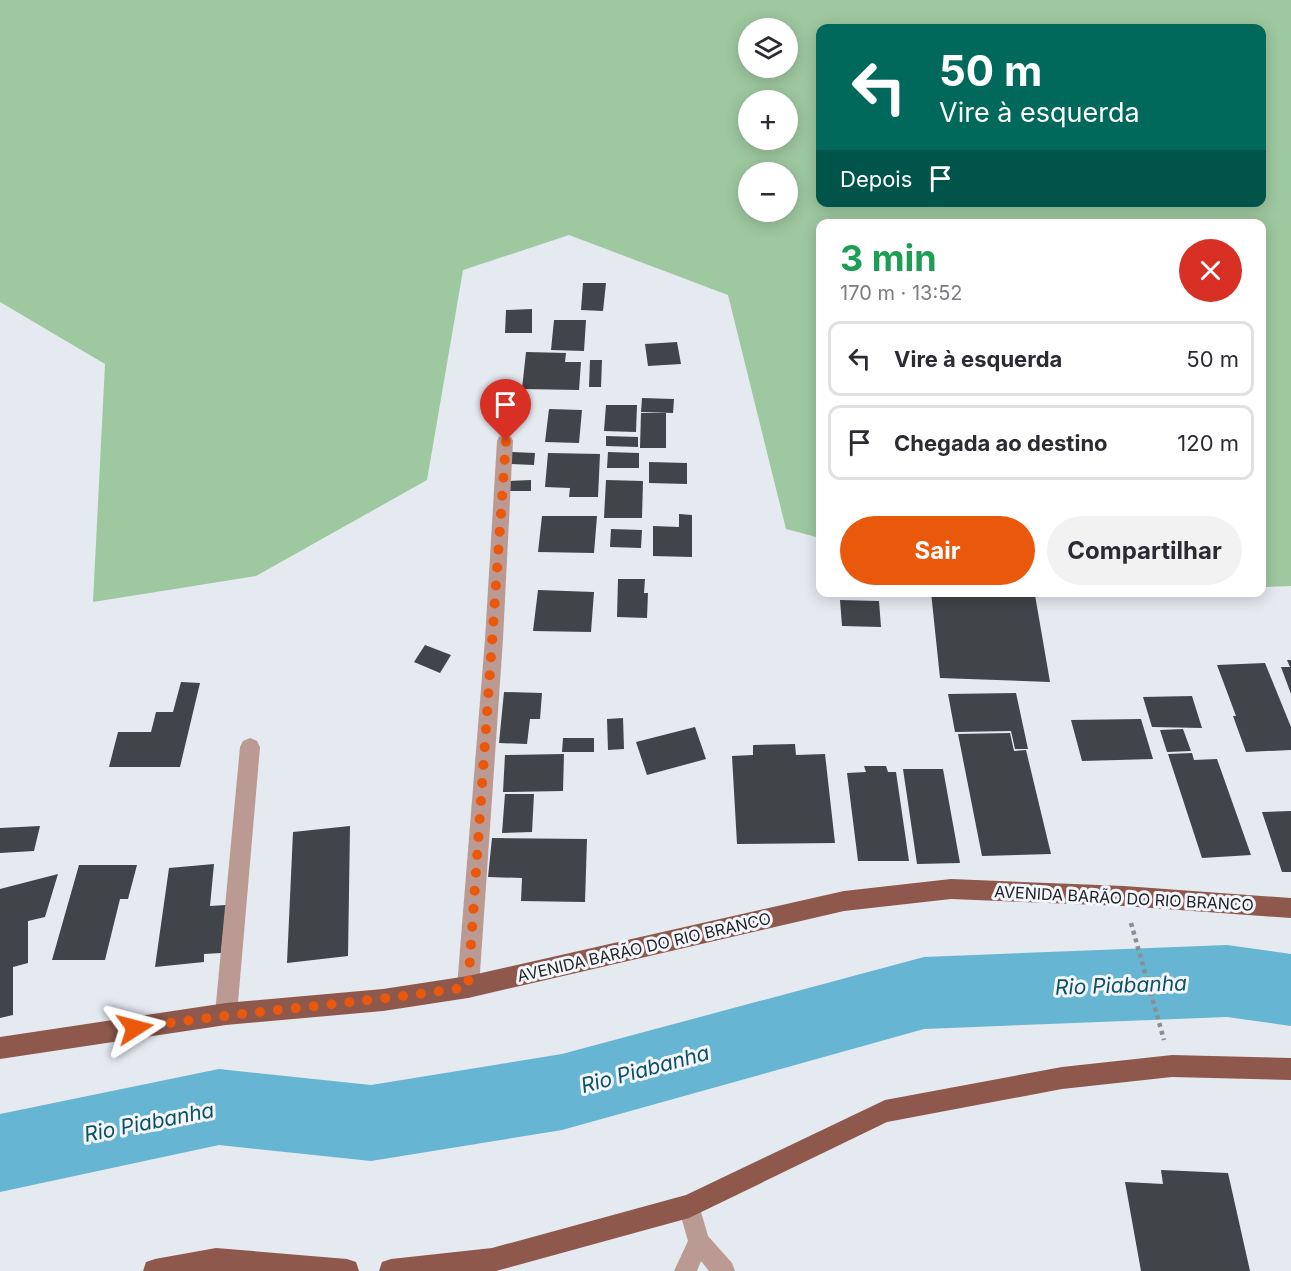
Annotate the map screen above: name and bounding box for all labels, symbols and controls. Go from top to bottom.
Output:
map controls [738,18,798,222]
button: layers [738,18,798,78]
text: 50 m [939,45,1042,96]
icon: left [840,48,918,126]
button: + [738,90,798,150]
text: Vire à esquerda [939,96,1140,129]
button: − [738,162,798,222]
icon: arrive [924,162,957,195]
text: Depois [840,166,912,192]
text: 3 min [840,236,937,280]
button: close [1179,239,1242,302]
text: 170 m · 13:52 [840,281,963,305]
icon: left [843,342,876,375]
text: Vire à esquerda [894,346,1062,372]
text: 50 m [1186,346,1239,372]
pin [480,379,531,441]
icon: arrive [489,388,522,421]
icon: arrive [843,426,876,459]
text: Chegada ao destino [894,430,1108,456]
text: 120 m [1177,430,1239,456]
button: Sair [840,516,1035,585]
button: Compartilhar [1047,516,1242,585]
street label: AVENIDA BARÃO DO RIO BRANCO [994,881,1254,915]
street label: AVENIDA BARÃO DO RIO BRANCO [515,908,773,986]
water label: Rio Piabanha [1055,970,1188,1000]
position arrow [103,996,167,1060]
water label: Rio Piabanha [578,1040,712,1098]
water label: Rio Piabanha [82,1097,216,1147]

